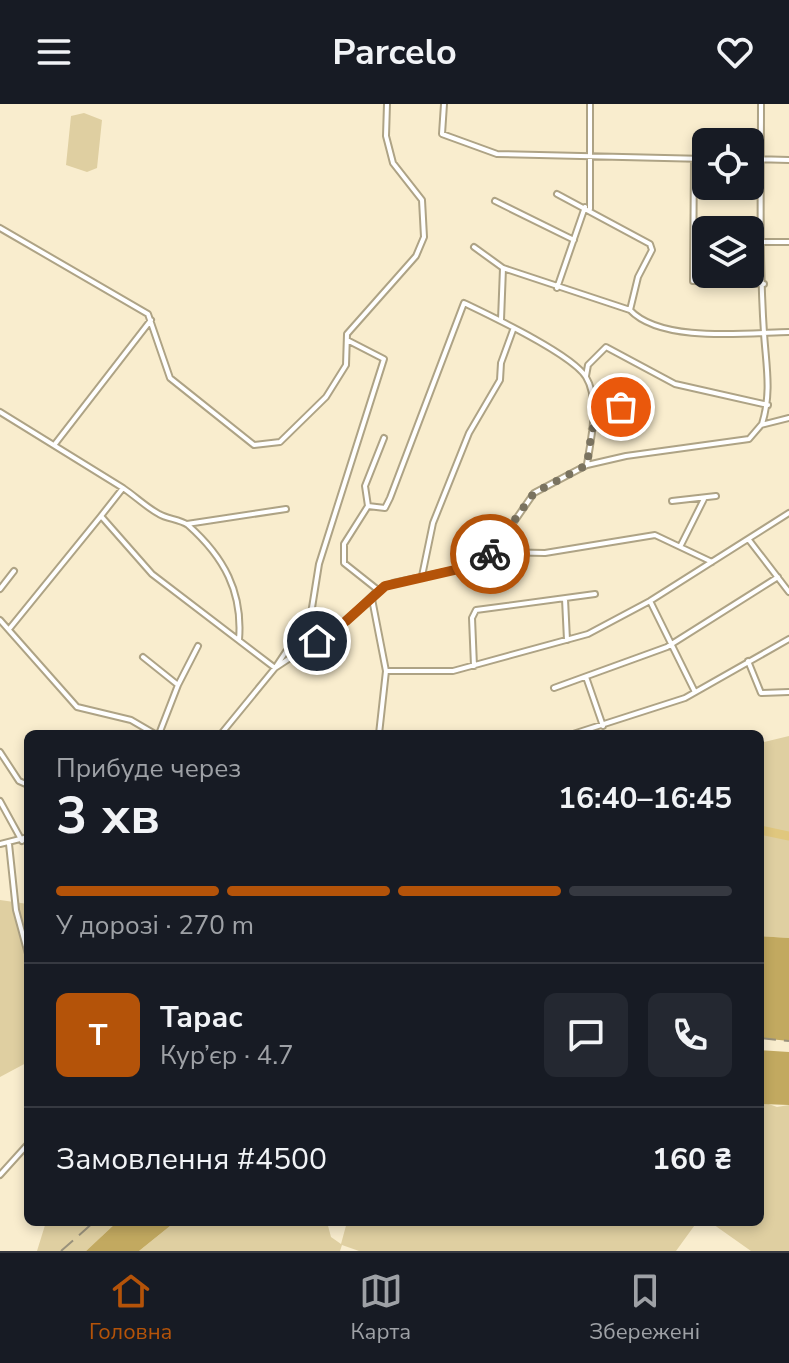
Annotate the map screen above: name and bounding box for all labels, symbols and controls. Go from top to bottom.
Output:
text: Parcelo [332,28,457,77]
icon: menu [32,30,76,74]
icon: heart [713,30,757,74]
map controls [692,128,764,288]
button: locate [692,128,764,200]
button: layers [692,216,764,288]
pin [587,373,655,441]
icon: bag [599,385,643,429]
courier [450,514,530,594]
icon: bike [468,532,512,576]
pin [283,607,351,675]
icon: home [295,619,339,663]
text: Прибуде через [56,751,241,786]
text: 16:40–16:45 [558,778,732,819]
text: 3 хв [56,780,160,851]
text: У дорозі · 270 m [56,908,254,943]
button: chat [544,993,628,1077]
button: phone [648,993,732,1077]
text: Тарас [160,997,243,1038]
text: Т [89,1015,107,1056]
text: Кур’єр · 4.7 [160,1038,294,1073]
text: Замовлення #4500 [56,1139,327,1180]
text: 160 ₴ [652,1139,732,1180]
tab: Головна [89,1269,172,1347]
tab: Карта [350,1269,411,1347]
tab: Збережені [589,1269,700,1347]

